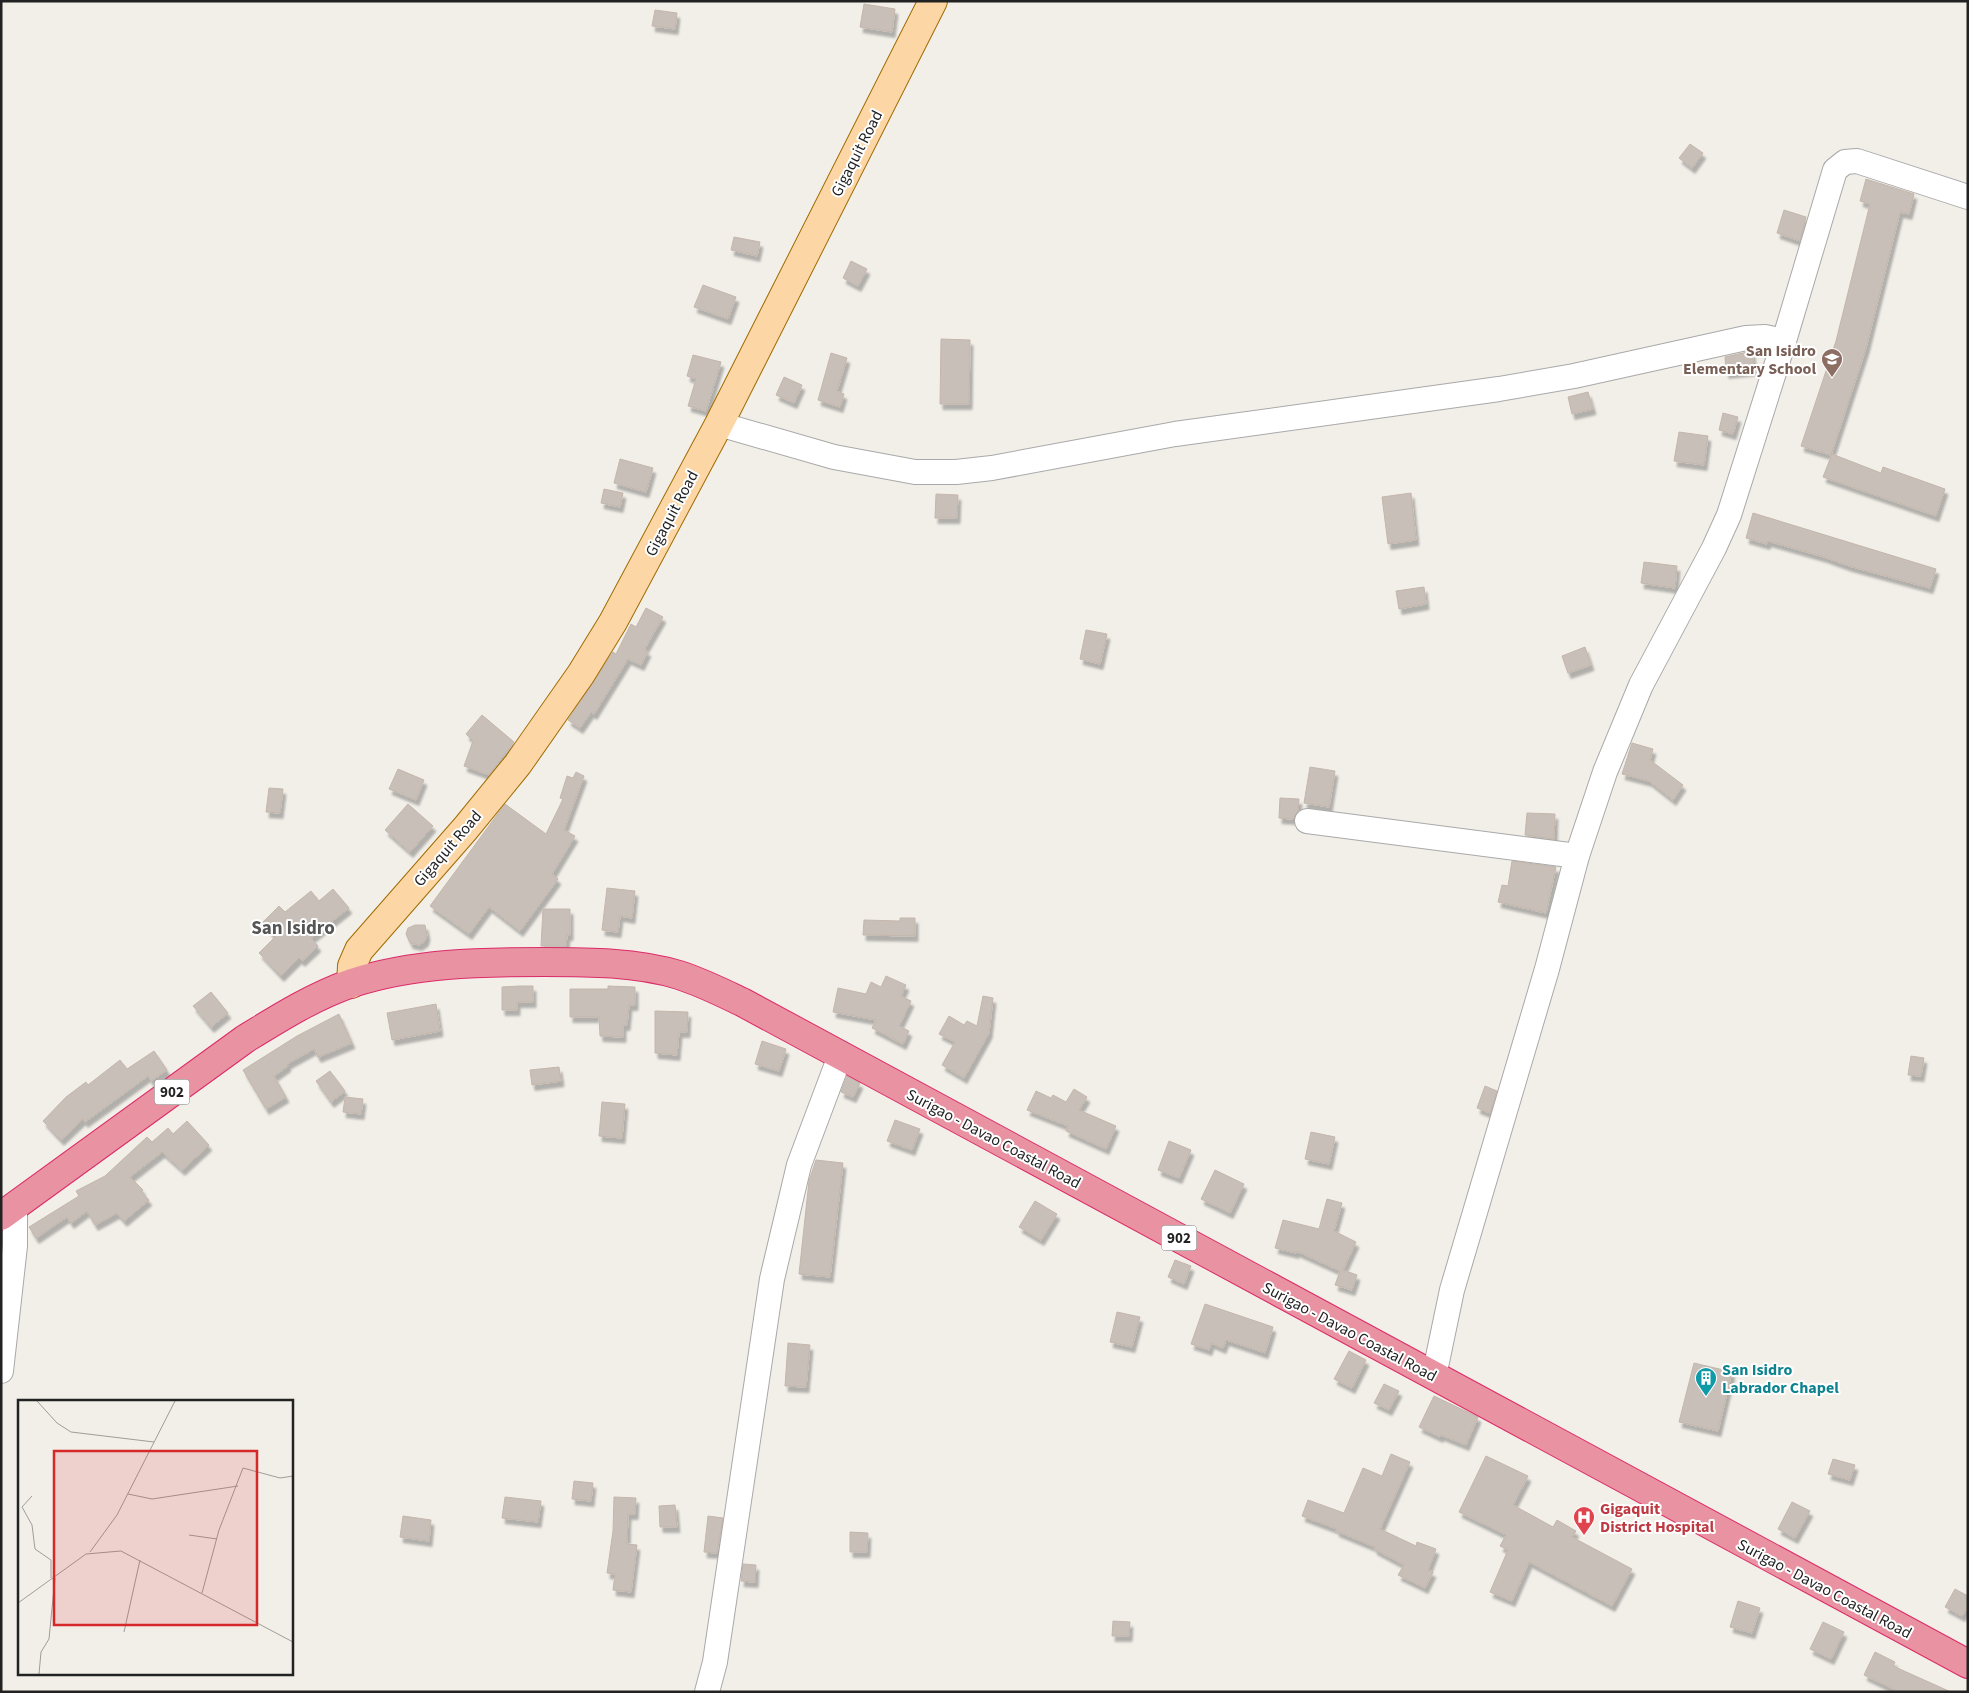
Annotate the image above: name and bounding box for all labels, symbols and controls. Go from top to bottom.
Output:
street label: Gigaquit Road [826,107,888,200]
place label: San Isidro Elementary School [1683,340,1816,380]
school or university icon: San Isidro Elementary School [1820,347,1844,378]
street label: Gigaquit Road [640,467,704,560]
street label: Gigaquit Road [409,806,487,891]
district label: San Isidro [251,915,335,942]
road number: 902 [154,1080,190,1104]
street label: Surigao - Davao Coastal Road [903,1084,1085,1194]
road number: 902 [1162,1226,1196,1250]
street label: Surigao - Davao Coastal Road [1259,1277,1441,1387]
place label: San Isidro Labrador Chapel [1722,1359,1839,1399]
building icon: San Isidro Labrador Chapel [1694,1366,1718,1397]
inset map [18,1400,292,1676]
place label: Gigaquit District Hospital [1600,1498,1714,1538]
hospital icon: Gigaquit District Hospital [1572,1505,1596,1536]
street label: Surigao - Davao Coastal Road [1734,1534,1916,1644]

